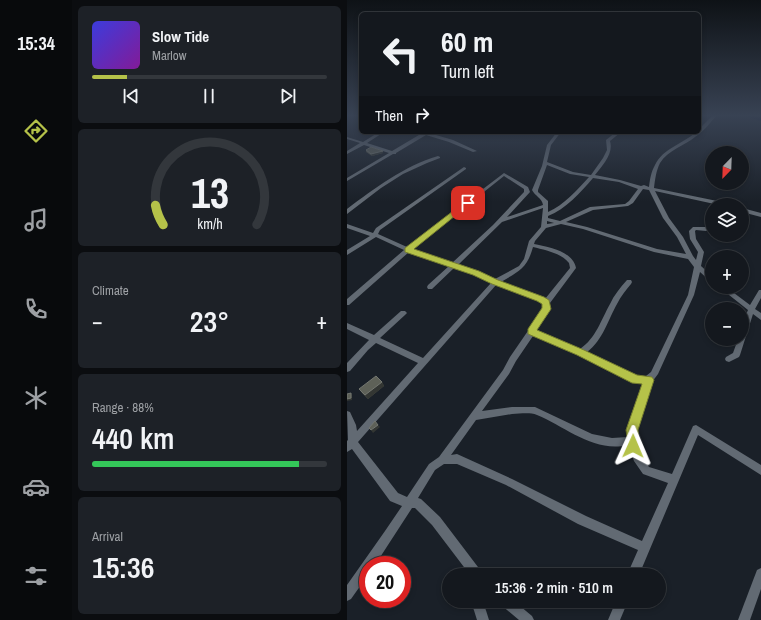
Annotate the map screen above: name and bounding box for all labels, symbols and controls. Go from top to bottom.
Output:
text: 60 m [441,23,493,61]
text: Slow Tide [152,26,209,47]
icon: left [375,28,427,80]
text: 15:34 [17,31,55,56]
text: Marlow [152,47,186,64]
text: Turn left [441,59,494,84]
icon: previous [120,85,142,107]
icon: pause [198,85,220,107]
icon: next [277,85,299,107]
icon: right [411,104,433,126]
text: Then [375,105,403,126]
icon: directions [22,117,50,145]
north arrow [705,146,749,190]
map controls [705,146,749,346]
text: 13 [191,165,228,221]
pin [451,186,485,220]
icon: arrive [457,192,479,214]
button: layers [705,198,749,242]
icon: music [22,206,50,234]
text: km/h [197,214,222,233]
button: + [705,250,749,294]
text: Climate [92,282,129,299]
icon: phone [22,295,50,323]
text: 23° [190,301,229,341]
button: − [705,302,749,346]
text: − [92,306,103,336]
text: + [316,306,327,336]
icon: climate [22,384,50,412]
text: Range · 88% [92,399,154,416]
text: 440 km [92,418,174,458]
position arrow [612,425,654,467]
icon: car [22,473,50,501]
text: Arrival [92,528,123,545]
text: 15:36 [92,547,154,587]
speed limit sign: 20 [359,556,411,608]
icon: filters [22,562,50,590]
text: 15:36 · 2 min · 510 m [495,577,613,598]

